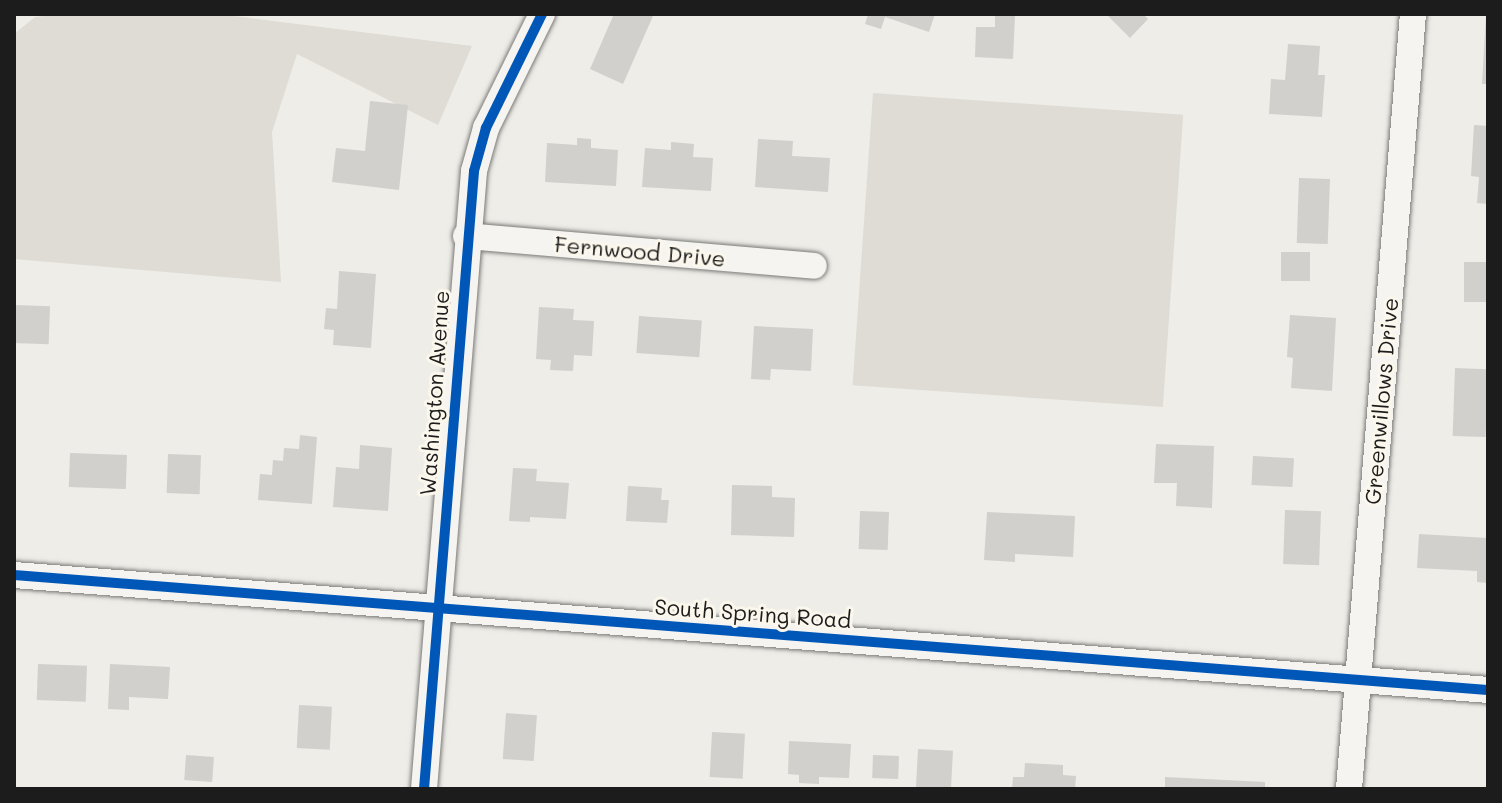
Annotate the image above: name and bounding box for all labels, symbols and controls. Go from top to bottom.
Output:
street label: Fernwood Drive [553,230,727,272]
street label: Washington Avenue [414,289,454,497]
street label: Greenwillows Drive [1359,296,1403,506]
street label: South Spring Road [654,593,852,633]

